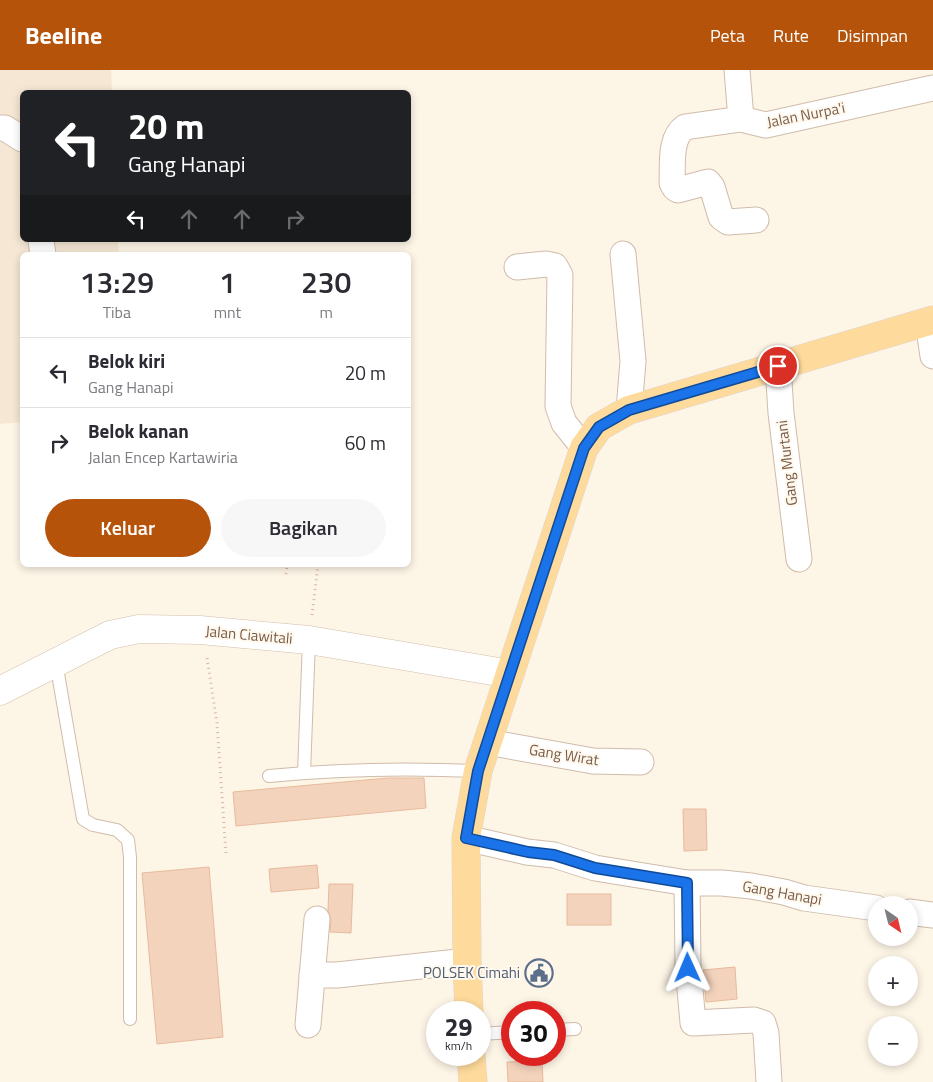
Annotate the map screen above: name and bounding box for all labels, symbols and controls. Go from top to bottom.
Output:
text: Beeline [25,17,102,53]
text: Peta [710,22,745,49]
text: Rute [773,22,809,49]
text: Disimpan [837,22,908,49]
street label: Jalan Nurpa'i [765,96,847,133]
text: 20 m [128,99,204,153]
icon: left [45,110,110,175]
text: Gang Hanapi [128,147,246,181]
icon: left [122,205,150,233]
icon: ahead [175,205,203,233]
icon: ahead [228,205,256,233]
icon: right [281,205,309,233]
text: 13:29 [80,259,154,305]
text: 1 [219,259,236,305]
text: 230 [301,259,351,305]
text: Tiba [103,300,131,324]
text: mnt [214,300,241,324]
text: m [319,300,333,324]
pin [757,345,799,387]
text: Belok kiri [88,346,165,375]
icon: arrive [764,352,792,380]
text: 20 m [345,358,386,387]
icon: left [45,359,73,387]
text: Gang Hanapi [88,375,174,399]
text: Belok kanan [88,416,189,445]
street label: Gang Murtani [770,419,803,507]
text: 60 m [345,428,386,457]
icon: right [45,429,73,457]
text: Jalan Encep Kartawiria [88,445,238,469]
button: Keluar [45,499,211,557]
button: Bagikan [221,499,386,557]
street label: Jalan Ciawitali [205,619,294,650]
street label: Gang Wirat [528,738,601,771]
street label: Gang Hanapi [741,874,824,911]
north arrow [868,896,918,946]
map controls [868,896,918,1066]
position arrow [661,941,713,993]
button: + [868,956,918,1006]
public building icon: POLSEK Cimahi [524,958,554,988]
place label: POLSEK Cimahi [423,961,520,984]
speed limit sign: 30 [501,1001,566,1066]
text: 29 [444,1008,473,1046]
button: − [868,1016,918,1066]
text: km/h [445,1036,472,1055]

